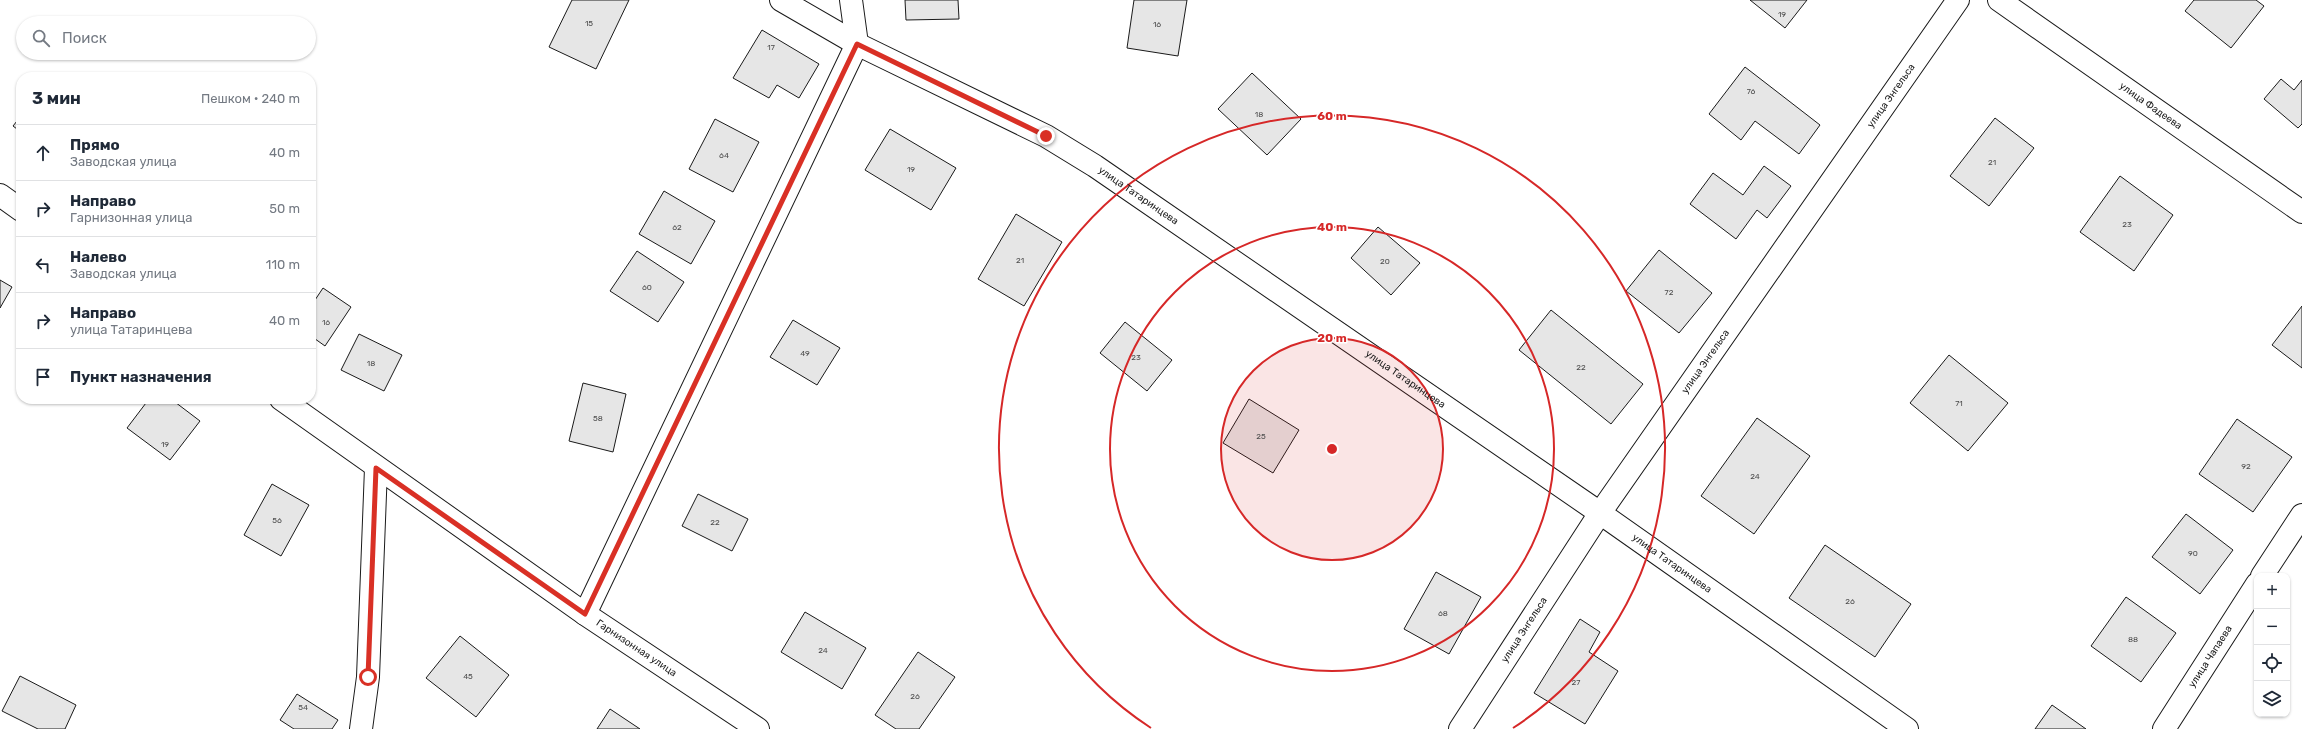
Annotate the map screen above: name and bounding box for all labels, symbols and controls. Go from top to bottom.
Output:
house number: 19 [1778,10,1786,19]
search box [16,16,316,60]
house number: 15 [585,19,593,28]
house number: 16 [1153,20,1161,29]
icon: search [30,27,52,49]
text: Поиск [62,29,107,47]
house number: 17 [767,43,775,52]
street label: улица Энгельса [1865,62,1918,130]
street label: улица Фадеева [2117,80,2184,132]
house number: 76 [1747,87,1756,96]
text: 3 мин [32,88,81,108]
text: Пешком · 240 m [201,91,300,106]
text: 60 m [1317,109,1347,123]
house number: 18 [1255,110,1263,119]
route end [1037,127,1055,145]
text: Прямо [70,136,120,154]
icon: ahead [32,142,54,164]
text: 40 m [269,145,300,160]
house number: 64 [719,151,729,160]
text: Заводская улица [70,154,177,169]
house number: 21 [1988,158,1996,167]
street label: улица Татаринцева [1096,164,1181,227]
house number: 19 [907,165,915,174]
text: Направо [70,192,136,210]
icon: right [32,198,54,220]
text: 50 m [269,201,300,216]
text: Гарнизонная улица [70,210,192,225]
text: 40 m [1317,220,1347,234]
house number: 23 [2122,220,2132,229]
house number: 62 [672,223,682,232]
text: Налево [70,248,127,266]
icon: left [32,254,54,276]
house number: 21 [1016,256,1024,265]
text: 110 m [266,257,300,272]
house number: 20 [1380,257,1390,266]
text: Заводская улица [70,266,177,281]
house number: 60 [642,283,652,292]
house number: 72 [1665,288,1674,297]
text: Направо [70,304,136,322]
icon: right [32,310,54,332]
text: 40 m [269,313,300,328]
house number: 16 [322,318,330,327]
text: улица Татаринцева [70,322,192,337]
street label: улица Энгельса [1679,327,1732,396]
text: 20 m [1317,331,1347,345]
street label: улица Татаринцева [1363,348,1448,411]
house number: 49 [800,349,810,358]
house number: 23 [1131,353,1141,362]
house number: 18 [367,359,375,368]
house number: 22 [1576,363,1586,372]
icon: arrive [32,366,54,388]
text: Пункт назначения [70,368,212,386]
house number: 71 [1955,399,1963,408]
house number: 58 [593,414,603,423]
house number: 25 [1256,432,1266,441]
house number: 19 [161,440,169,449]
centre of rings [1325,442,1339,456]
house number: 92 [2241,462,2251,471]
house number: 24 [1750,472,1760,481]
house number: 56 [272,516,282,525]
house number: 22 [710,518,720,527]
street label: улица Татаринцева [1630,531,1714,596]
house number: 90 [2188,549,2198,558]
map controls [2254,573,2290,717]
button: + [2254,573,2290,609]
street label: улица Энгельса [1499,595,1550,665]
house number: 26 [1845,597,1855,606]
house number: 68 [1438,609,1448,618]
button: − [2254,609,2290,645]
street label: Гарнизонная улица [594,617,679,679]
street label: улица Чапаева [2186,623,2235,690]
house number: 88 [2128,635,2138,644]
button: locate [2254,645,2290,681]
house number: 24 [818,646,828,655]
route start [359,668,377,686]
house number: 45 [463,672,473,681]
house number: 27 [1572,678,1580,687]
button: layers [2254,681,2290,717]
house number: 26 [910,692,920,701]
house number: 54 [298,703,308,712]

